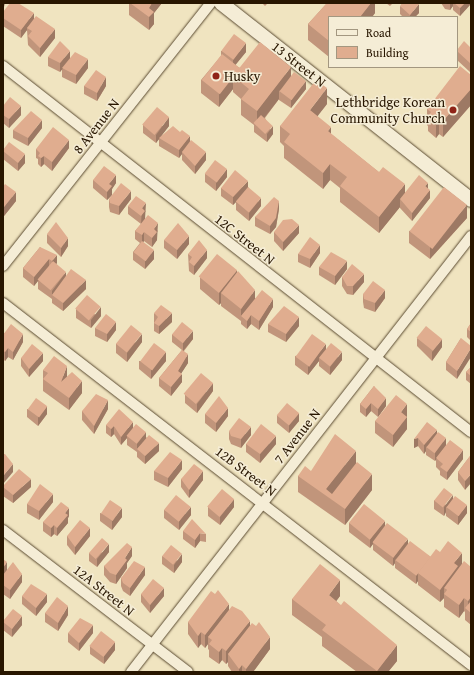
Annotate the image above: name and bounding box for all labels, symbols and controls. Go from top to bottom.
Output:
legend [328,16,458,68]
text: Road [366,24,391,41]
street label: 13 Street N [269,38,329,90]
text: Building [366,44,409,61]
place label: Husky [224,68,261,84]
marker: Husky [211,71,221,81]
place label: Lethbridge Korean Community Church [331,94,445,126]
street label: 8 Avenue N [69,95,123,157]
marker: Lethbridge Korean Community Church [448,105,458,115]
street label: 12C Street N [212,210,278,268]
street label: 7 Avenue N [270,405,324,467]
street label: 12B Street N [212,443,280,499]
street label: 12A Street N [70,561,138,619]

